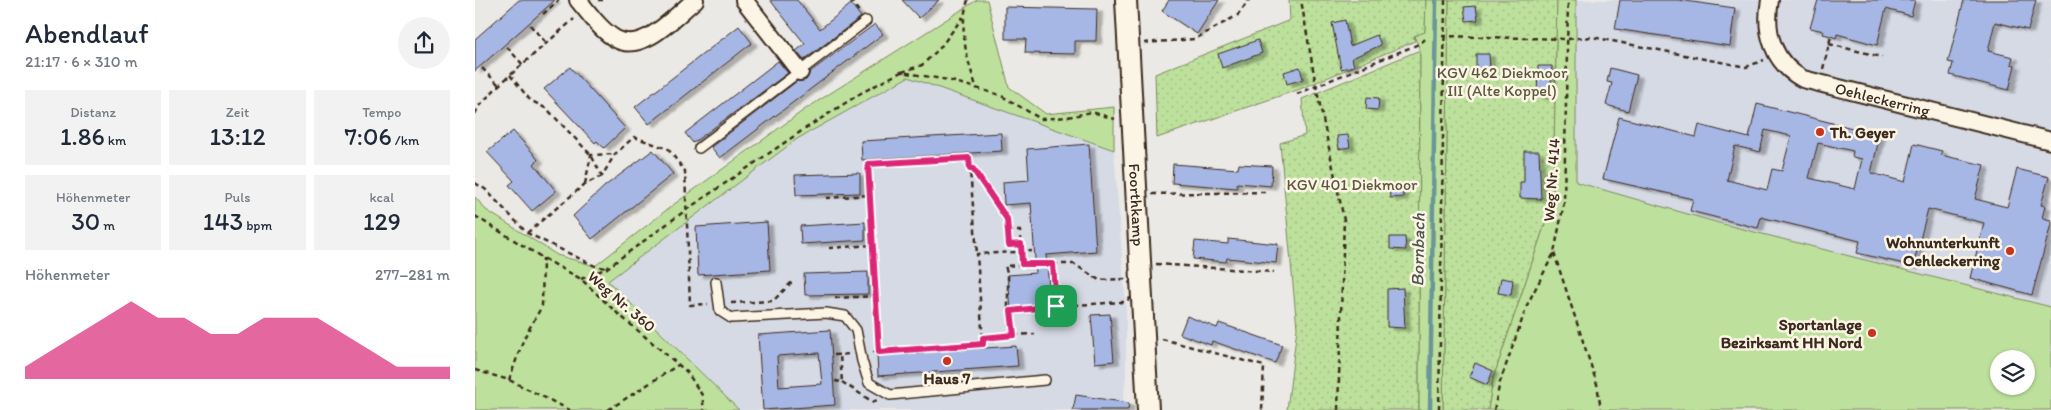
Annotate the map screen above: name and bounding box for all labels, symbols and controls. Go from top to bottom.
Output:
text: Abendlauf [25,16,149,50]
button: share [398,17,450,69]
text: 21:17 · 6 × 310 m [25,52,138,71]
park label: KGV 462 Diekmoor III (Alte Koppel) [1437,63,1568,100]
street label: Oehleckerring [1833,78,1933,121]
text: Distanz [70,104,116,121]
text: Zeit [226,104,249,121]
text: Tempo [362,104,401,121]
text: 1.86 [60,121,105,151]
text: 13:12 [209,121,266,151]
text: 7:06 [344,121,392,151]
place label: Th. Geyer [1829,123,1896,143]
marker: Th. Geyer [1814,126,1826,138]
text: km [105,132,126,149]
text: /km [392,132,419,149]
street label: Weg Nr. 414 [1539,137,1564,222]
street label: Foorthkamp [1125,163,1148,247]
park label: KGV 401 Diekmoor [1287,175,1418,194]
text: Höhenmeter [56,189,130,206]
text: Puls [225,189,250,206]
text: kcal [369,189,394,206]
text: 30 [71,206,100,236]
text: 143 [203,206,243,236]
text: 129 [363,206,401,236]
water label: Bornbach [1406,212,1430,287]
text: m [100,217,115,234]
text: bpm [243,217,272,234]
place label: Wohnunterkunft Oehleckerring [1886,233,2001,271]
marker: Wohnunterkunft Oehleckerring [2004,245,2016,257]
text: Höhenmeter [25,265,110,284]
text: 277–281 m [375,265,450,284]
street label: Weg Nr. 360 [584,267,660,336]
pin [1035,285,1077,327]
icon: arrive [1042,292,1070,320]
place label: Sportanlage Bezirksamt HH Nord [1721,315,1862,352]
marker: Sportanlage Bezirksamt HH Nord [1866,327,1878,339]
map controls [1990,350,2035,395]
button: layers [1990,350,2035,395]
marker: Haus 7 [941,355,953,367]
place label: Haus 7 [924,369,970,388]

